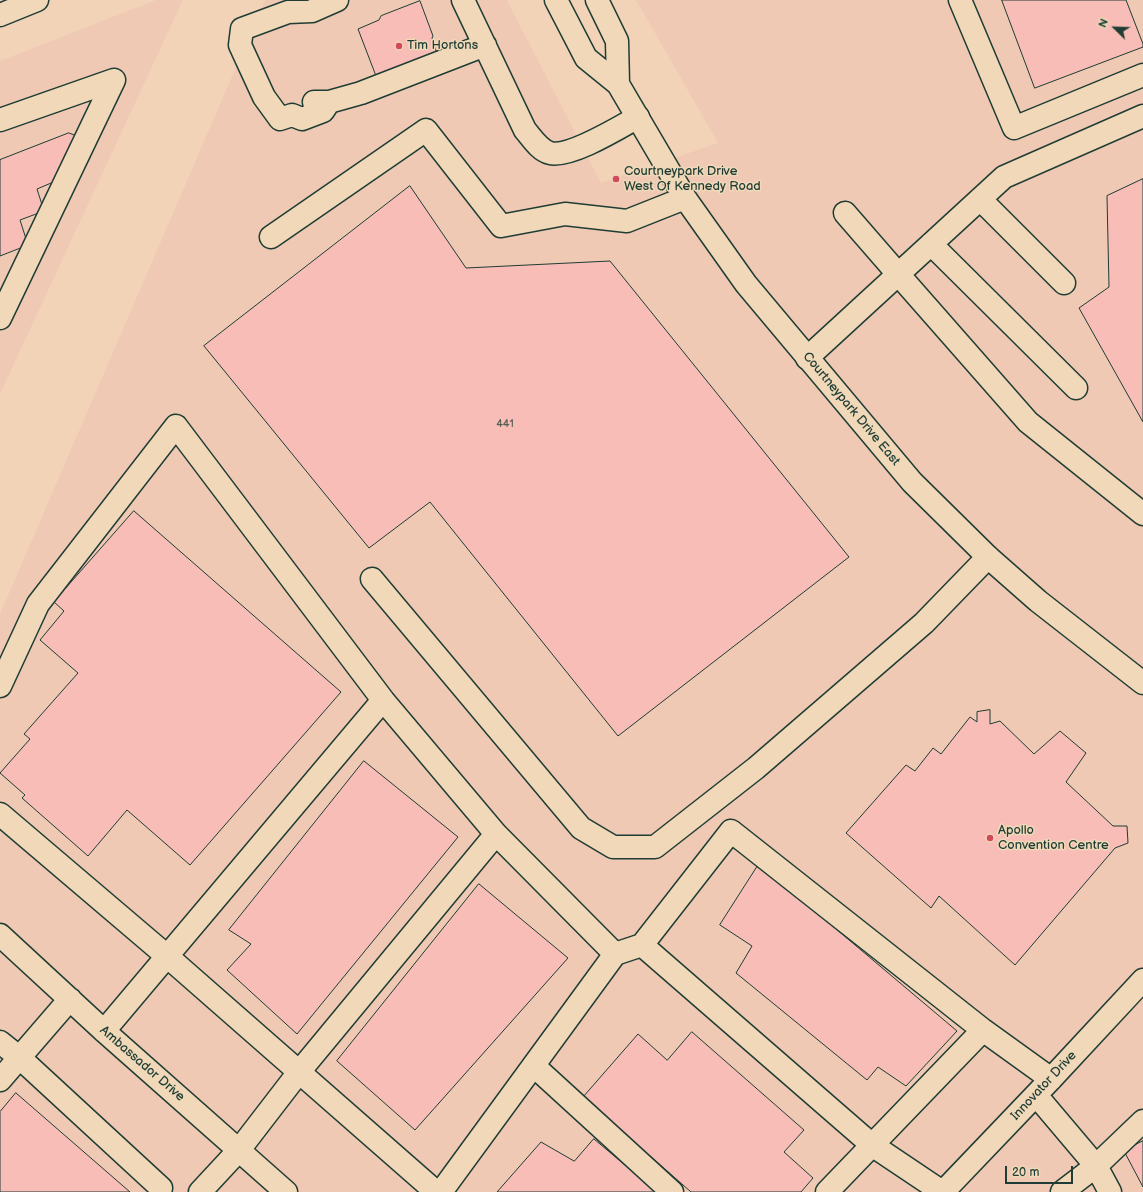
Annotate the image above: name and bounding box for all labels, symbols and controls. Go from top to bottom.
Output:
north arrow [1095,8,1135,48]
text: N [1096,17,1111,29]
place label: Tim Hortons [407,38,478,54]
marker: Tim Hortons [394,41,404,51]
place label: Courtneypark Drive West Of Kennedy Road [624,164,761,195]
marker: Courtneypark Drive West Of Kennedy Road [611,174,621,184]
street label: Courtneypark Drive East [799,349,903,469]
house number: 441 [496,417,514,431]
place label: Apollo Convention Centre [998,823,1109,854]
marker: Apollo Convention Centre [985,833,995,843]
street label: Ambassador Drive [96,1023,188,1105]
street label: Innovator Drive [1008,1048,1080,1124]
scale bar [1007,1158,1075,1184]
text: 20 m [1012,1165,1039,1180]

